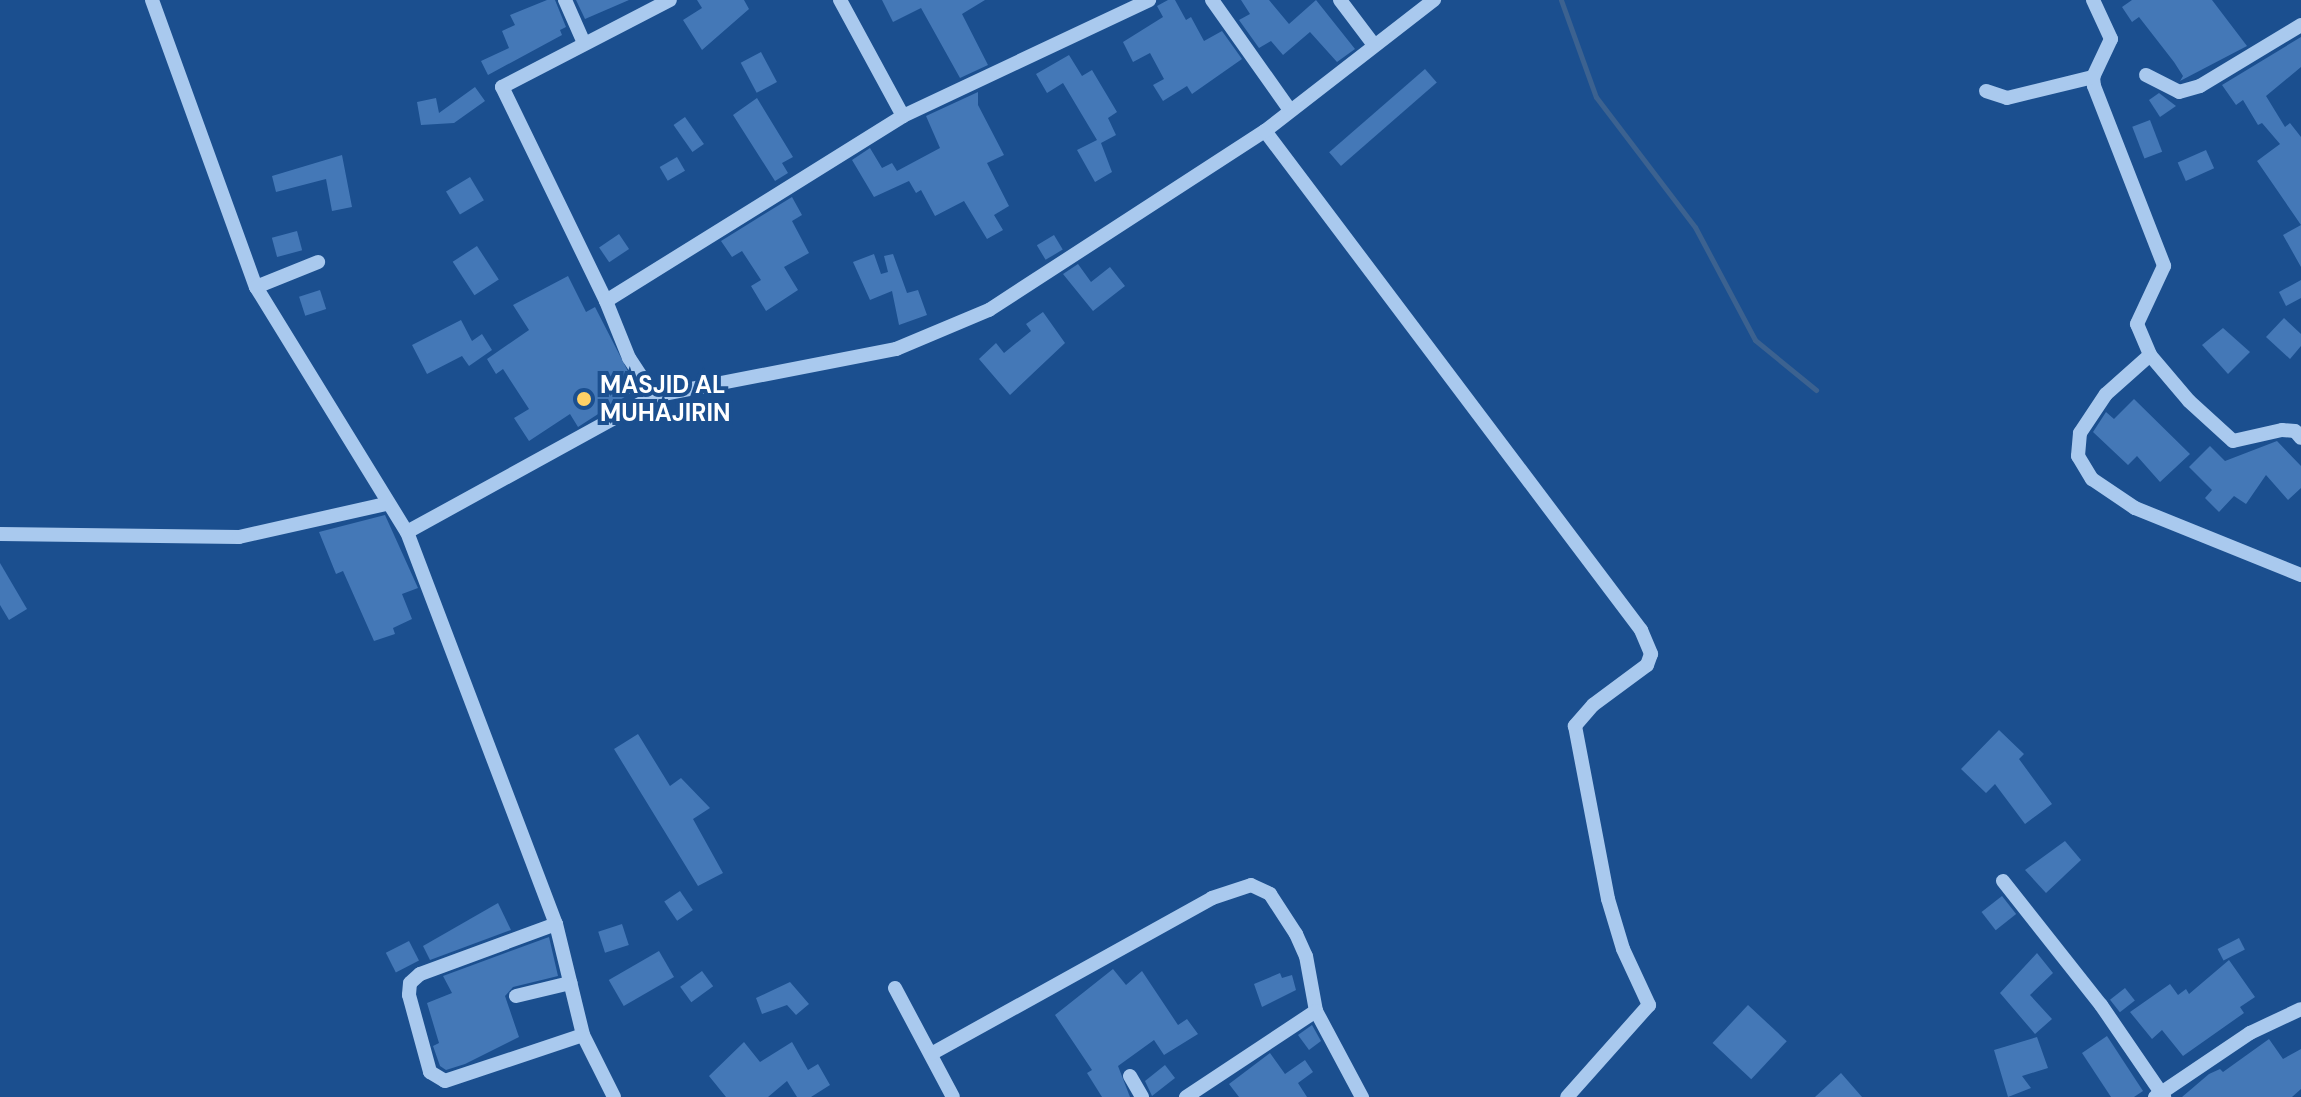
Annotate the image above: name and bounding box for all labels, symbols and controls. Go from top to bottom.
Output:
place label: MASJID AL MUHAJIRIN [600,371,731,427]
marker: MASJID AL MUHAJIRIN [575,390,593,408]

